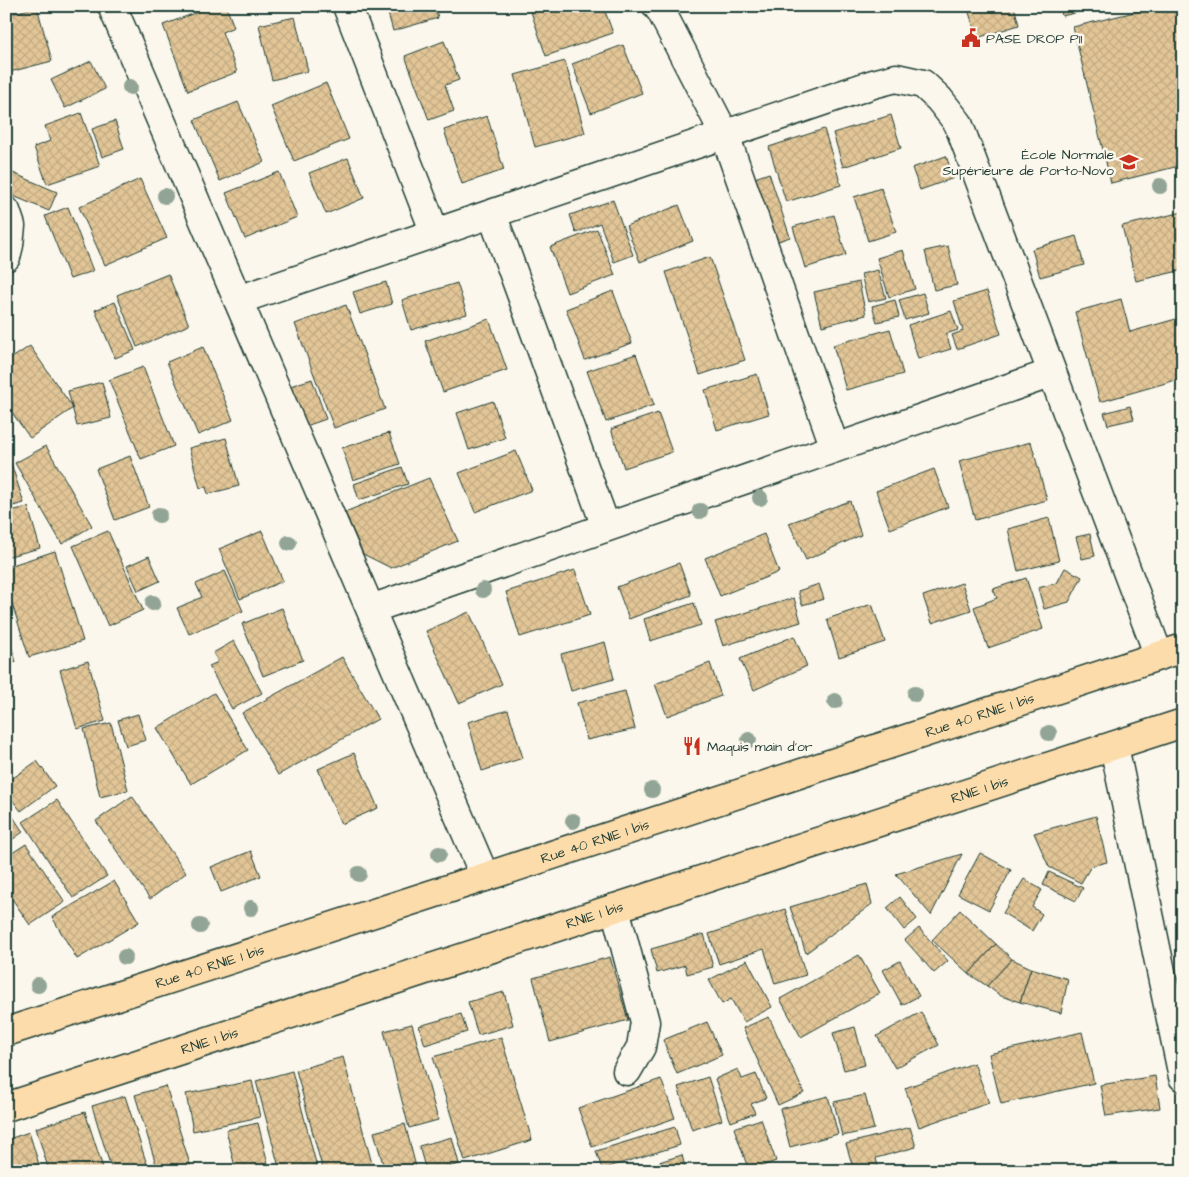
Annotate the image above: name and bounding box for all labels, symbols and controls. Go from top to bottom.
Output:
public building icon: PASE DROP P11 [960,27,982,49]
place label: PASE DROP P11 [986,29,1082,49]
place label: École Normale Supérieure de Porto-Novo [943,145,1114,181]
school or university icon: École Normale Supérieure de Porto-Novo [1118,151,1140,173]
street label: Rue 40 RNIE 1 bis [923,688,1037,743]
restaurant icon: Maquis main d'or [681,735,703,757]
place label: Maquis main d'or [707,737,813,757]
street label: RNIE 1 bis [949,772,1011,809]
street label: Rue 40 RNIE 1 bis [538,815,652,869]
street label: RNIE 1 bis [563,897,626,934]
street label: Rue 40 RNIE 1 bis [153,940,267,994]
street label: RNIE 1 bis [178,1023,241,1060]

